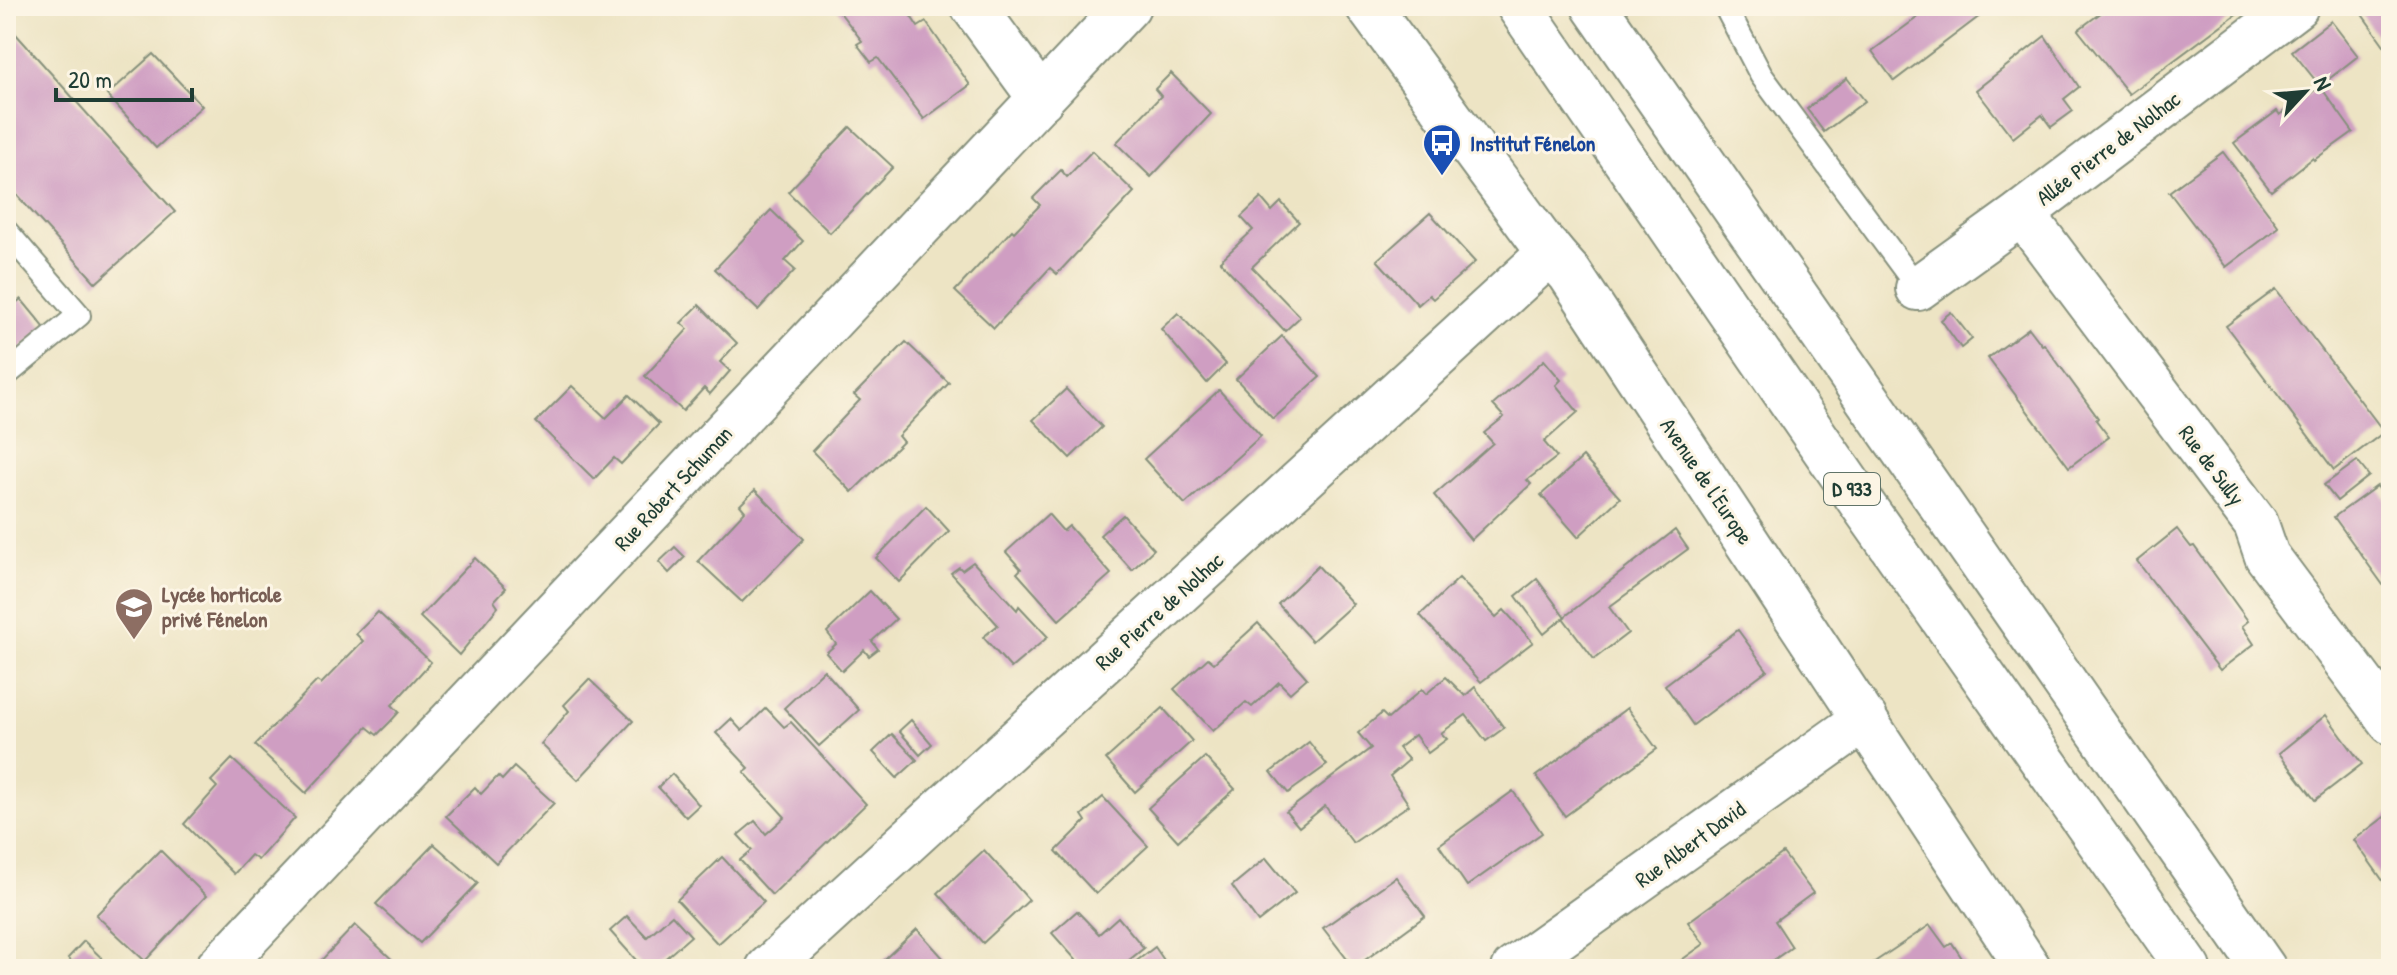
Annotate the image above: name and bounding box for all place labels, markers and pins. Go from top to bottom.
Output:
bus stop icon: Institut Fénelon [1421,122,1463,177]
place label: Institut Fénelon [1470,128,1596,158]
place label: Lycée horticole privé Fénelon [162,579,282,635]
school or university icon: Lycée horticole privé Fénelon [113,586,155,641]

